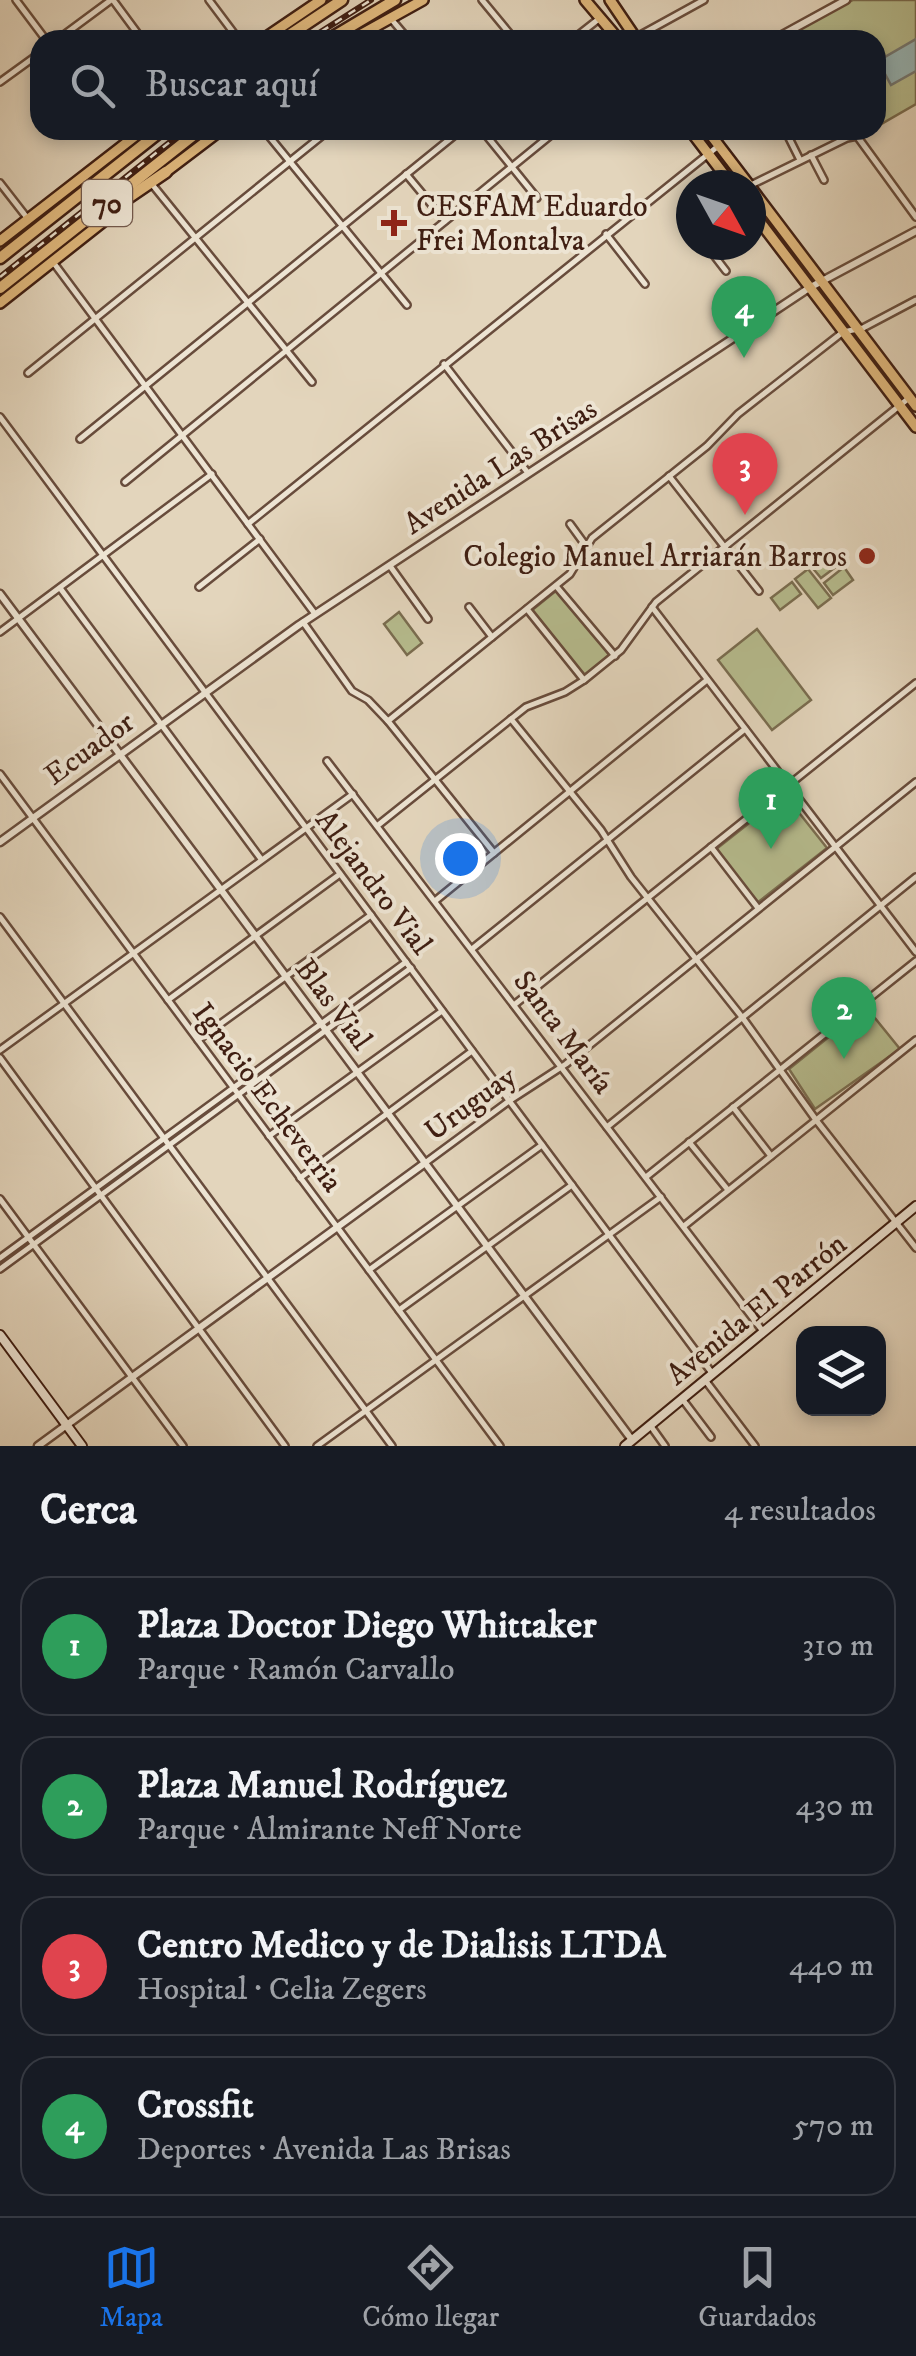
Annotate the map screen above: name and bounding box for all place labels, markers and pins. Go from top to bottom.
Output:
place label: CESFAM Eduardo Frei Montalva [416,189,648,260]
marker: CESFAM Eduardo Frei Montalva [381,210,407,236]
pin: 4 [712,276,776,358]
pin: 3 [712,432,778,515]
place label: Colegio Manuel Arriarán Barros [463,539,847,576]
marker: Colegio Manuel Arriarán Barros [856,545,878,567]
pin: 1 [738,766,804,849]
pin: 2 [812,976,876,1059]

